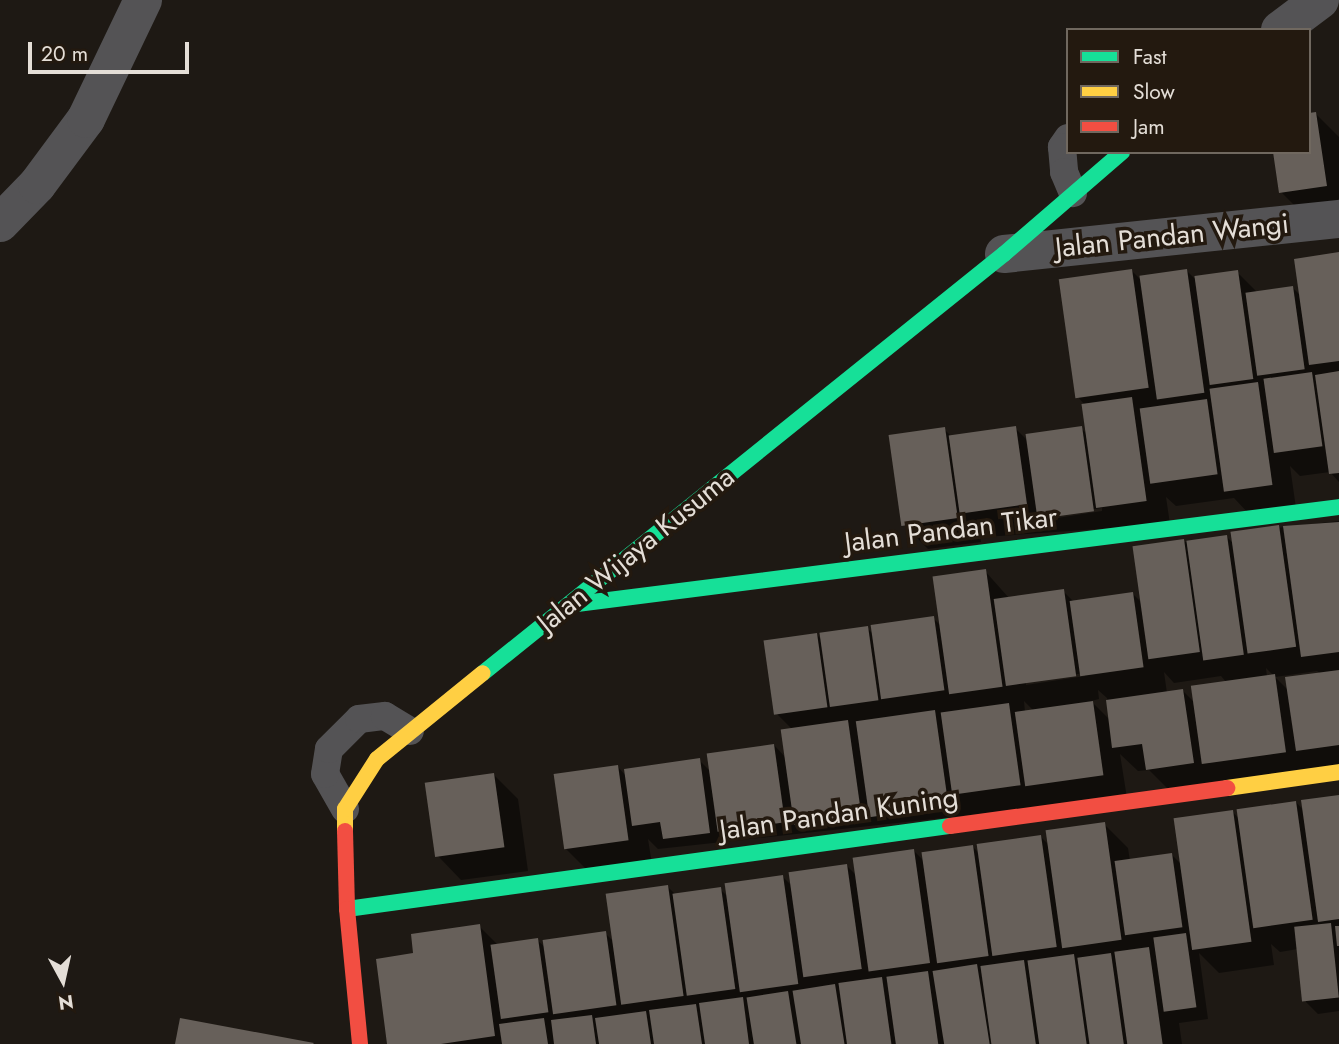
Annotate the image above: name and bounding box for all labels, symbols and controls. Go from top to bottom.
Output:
scale bar [32,28,192,72]
legend [1066,28,1311,154]
text: 20 m [41,39,88,69]
text: Fast [1133,42,1166,72]
text: Slow [1133,77,1175,107]
text: Jam [1133,112,1165,142]
street label: Jalan Pandan Wangi [1054,207,1290,265]
street label: Jalan Wijaya Kusuma [531,460,741,640]
street label: Jalan Pandan Tikar [843,500,1059,560]
street label: Jalan Pandan Kuning [717,781,961,847]
north arrow [28,946,98,1016]
text: N [57,988,75,1017]

